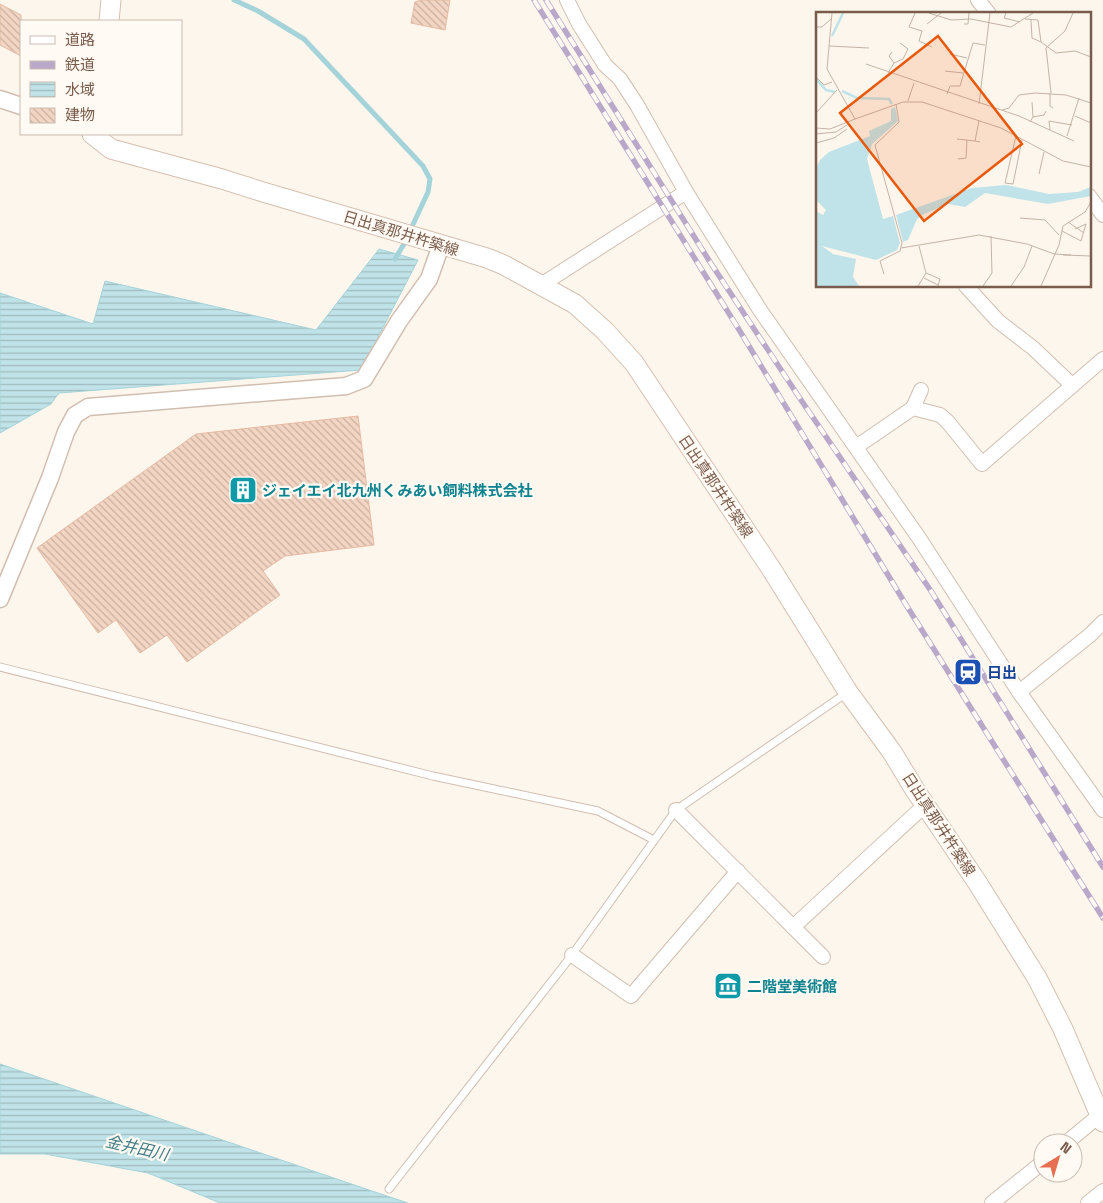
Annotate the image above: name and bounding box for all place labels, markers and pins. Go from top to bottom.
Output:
building icon: ジェイエイ北九州くみあい飼料株式会社 [228,475,258,505]
place label: ジェイエイ北九州くみあい飼料株式会社 [262,481,532,500]
station icon: 日出 [953,657,983,687]
place label: 日出 [987,663,1017,682]
museum icon: 二階堂美術館 [713,971,743,1001]
place label: 二階堂美術館 [747,977,837,996]

